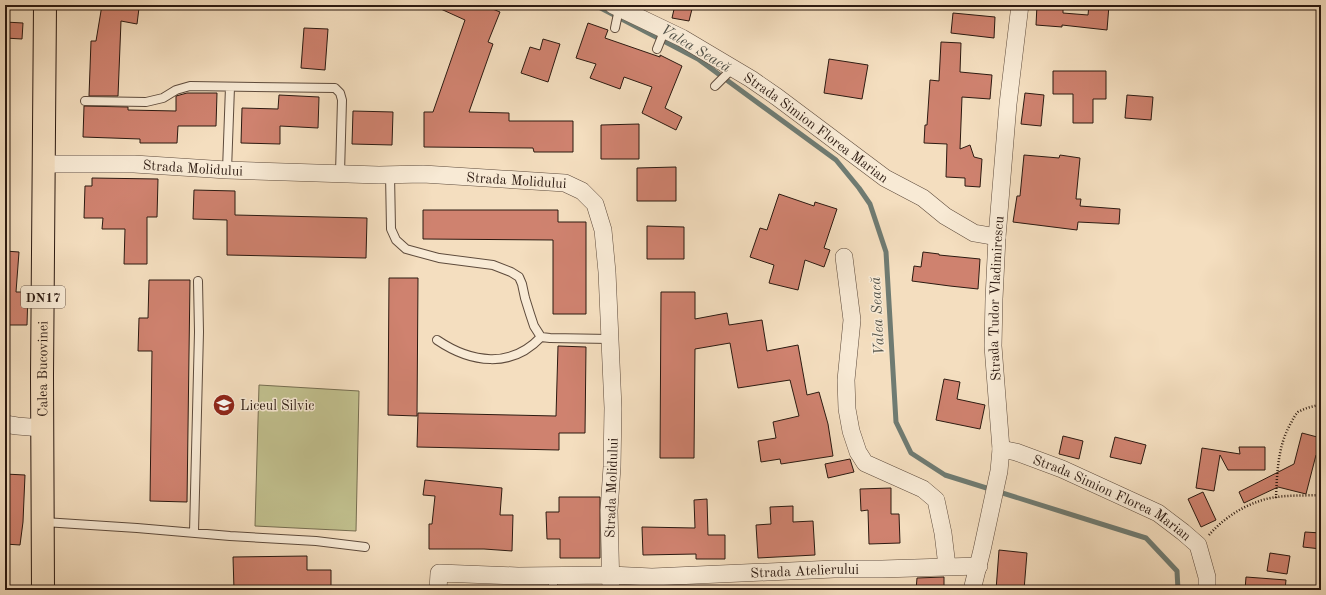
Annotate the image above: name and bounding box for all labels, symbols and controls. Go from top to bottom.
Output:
water label: Valea Seacă [658,23,733,76]
street label: Strada Simion Florea Marian [741,70,891,186]
street label: Strada Molidului [142,159,243,179]
street label: Strada Molidului [466,171,567,191]
street label: Strada Tudor Vladimirescu [987,215,1007,381]
water label: Valea Seacă [869,276,888,356]
road number: DN17 [21,286,65,308]
street label: Calea Bucovinei [36,321,50,417]
school or university icon: Liceul Silvic [211,392,237,418]
place label: Liceul Silvic [240,399,314,413]
street label: Strada Molidului [603,437,621,538]
street label: Strada Simion Florea Marian [1031,453,1194,544]
street label: Strada Atelierului [750,563,859,581]

